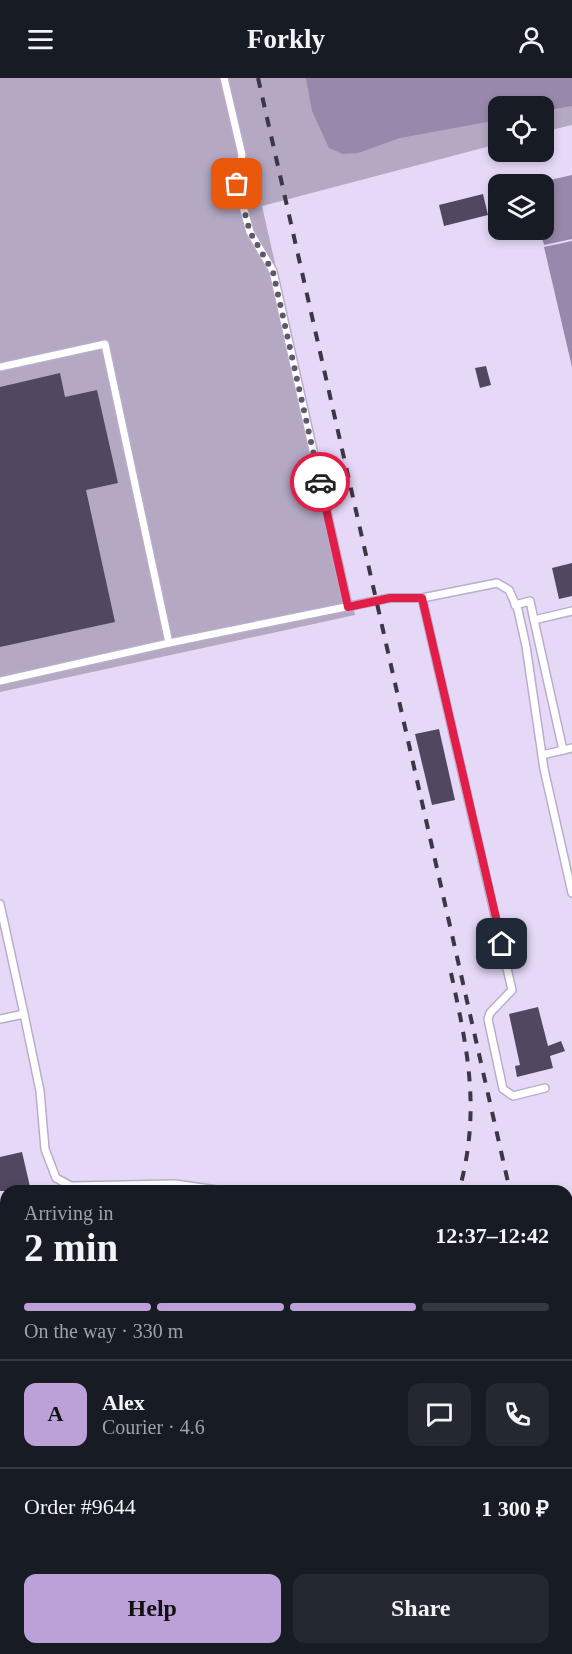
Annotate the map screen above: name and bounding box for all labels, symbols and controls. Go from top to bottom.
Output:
icon: menu [24,23,57,56]
icon: person [515,23,548,56]
text: Forkly [247,24,325,54]
map controls [488,96,554,240]
button: locate [488,96,554,162]
pin [211,158,262,209]
icon: bag [220,167,253,200]
button: layers [488,174,554,240]
courier [290,452,350,512]
icon: car [304,466,337,499]
pin [476,918,527,969]
icon: home [485,927,518,960]
text: Arriving in [24,1202,113,1224]
text: 12:37–12:42 [435,1223,549,1248]
text: 2 min [24,1226,118,1269]
text: On the way · 330 m [24,1320,183,1342]
button: chat [408,1383,471,1446]
button: phone [486,1383,549,1446]
text: Alex [102,1390,145,1415]
text: A [48,1401,63,1426]
text: Courier · 4.6 [102,1416,205,1438]
text: Order #9644 [24,1494,136,1519]
text: 1 300 ₽ [481,1496,549,1521]
button: Help [24,1574,281,1643]
button: Share [293,1574,549,1643]

